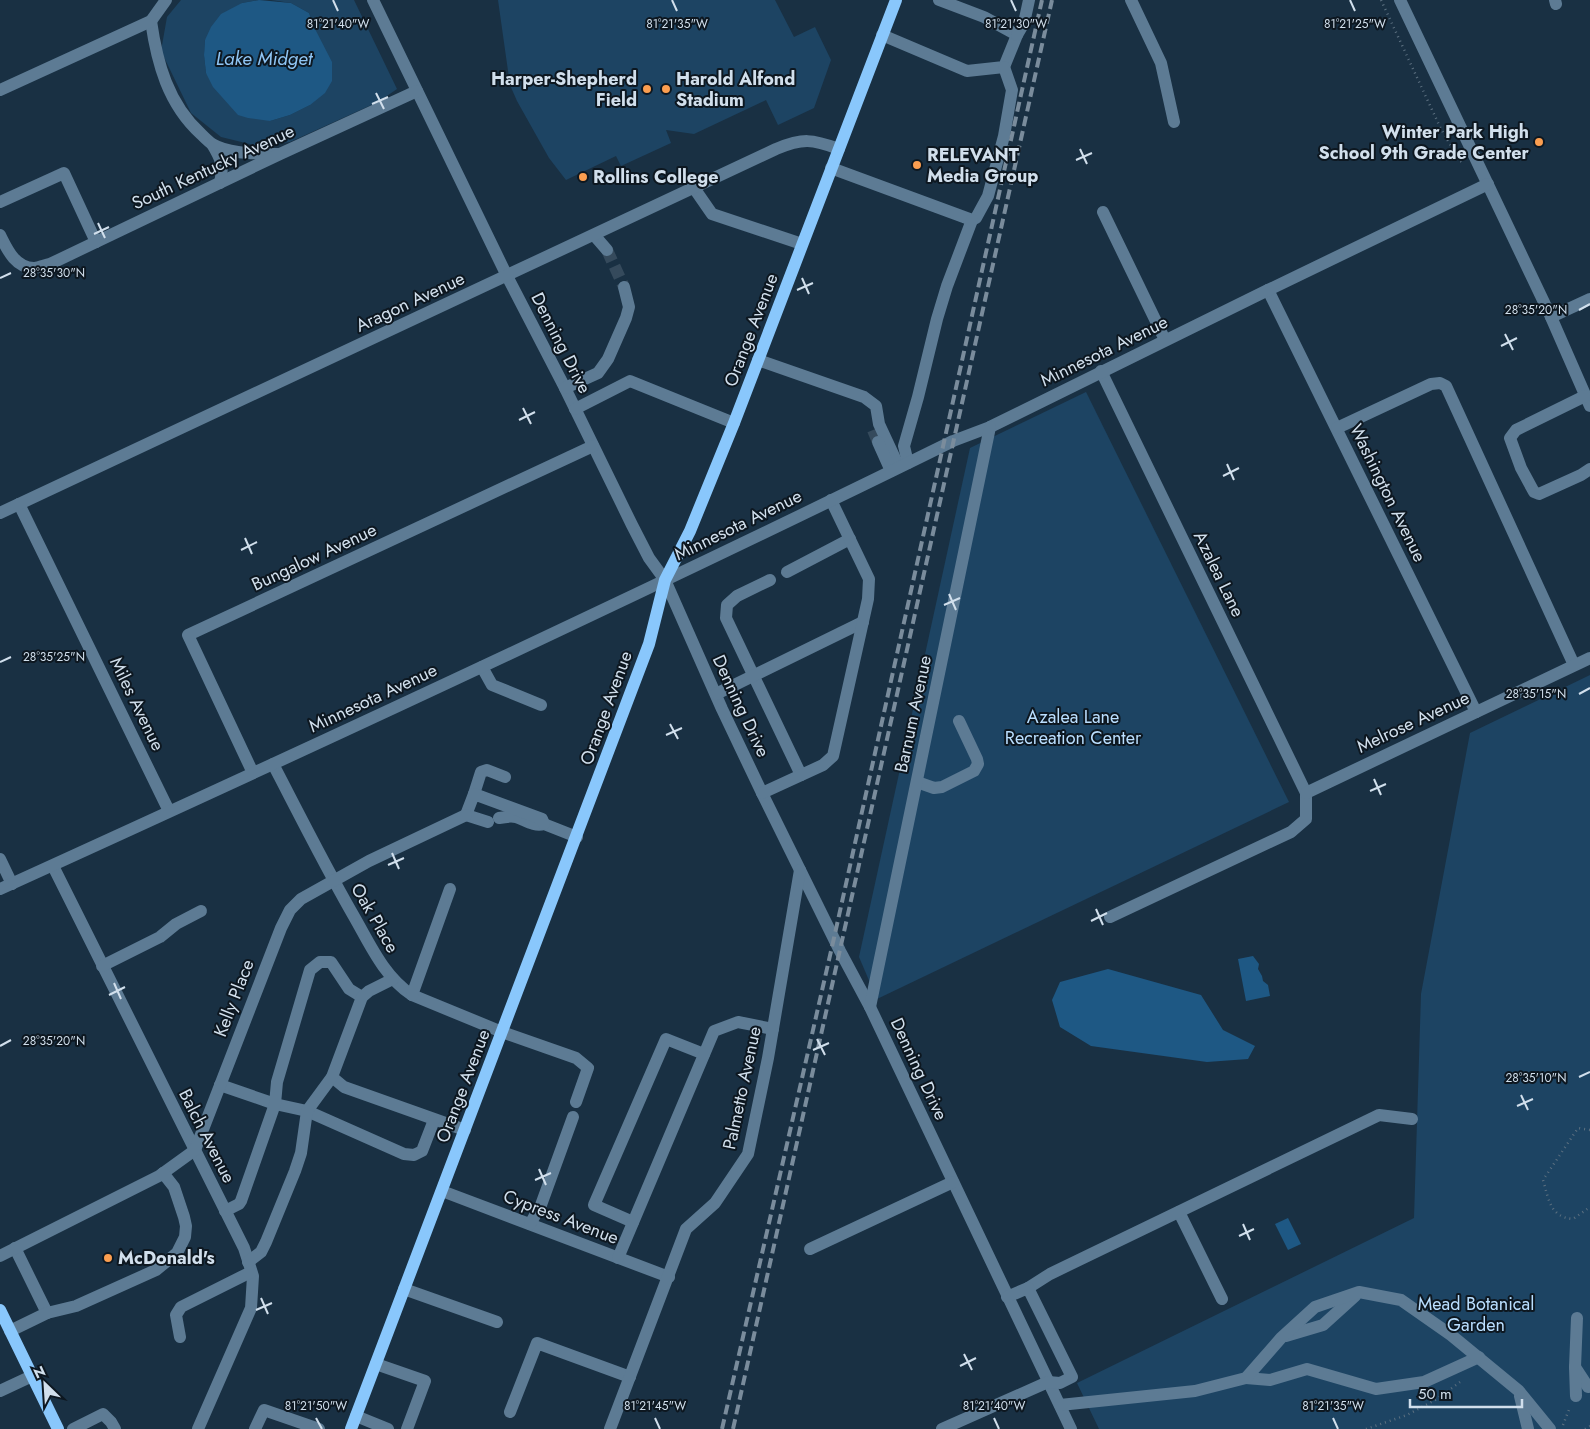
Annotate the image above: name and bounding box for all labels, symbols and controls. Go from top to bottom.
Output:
text: 81°21'40"W [307,15,369,33]
text: 81°21'35"W [646,15,708,33]
text: 81°21'30"W [985,15,1047,33]
text: 81°21'25"W [1324,15,1386,33]
water label: Lake Midget [216,45,314,72]
place label: Harper-Shepherd Field [491,66,637,113]
place label: Harold Alfond Stadium [676,66,795,113]
marker: Harper-Shepherd Field [641,83,653,95]
marker: Harold Alfond Stadium [660,83,672,95]
street label: South Kentucky Avenue [127,118,299,216]
place label: Winter Park High School 9th Grade Center [1318,119,1530,166]
marker: Winter Park High School 9th Grade Center [1533,136,1545,148]
place label: RELEVANT Media Group [927,142,1038,189]
marker: RELEVANT Media Group [911,159,923,171]
place label: Rollins College [593,164,718,190]
marker: Rollins College [577,171,589,183]
text: 28°35'30"N [23,264,85,282]
street label: Aragon Avenue [351,265,469,339]
street label: Orange Avenue [717,270,785,390]
street label: Denning Drive [524,288,598,398]
text: 28°35'20"N [1505,301,1567,319]
street label: Minnesota Avenue [1036,309,1172,393]
street label: Washington Avenue [1343,420,1433,566]
street label: Minnesota Avenue [670,483,806,567]
street label: Bungalow Avenue [247,517,381,597]
street label: Azalea Lane [1187,527,1251,621]
street label: Orange Avenue [573,647,639,769]
text: 28°35'25"N [23,648,85,666]
street label: Denning Drive [706,651,776,761]
street label: Miles Avenue [103,653,171,755]
street label: Barnum Avenue [888,653,938,775]
street label: Minnesota Avenue [305,657,441,739]
street label: Melrose Avenue [1352,684,1474,760]
text: 28°35'15"N [1506,685,1566,703]
park label: Azalea Lane Recreation Center [1005,704,1142,751]
street label: Oak Place [345,878,405,958]
street label: Kelly Place [207,956,261,1040]
street label: Denning Drive [884,1014,954,1124]
street label: Palmetto Avenue [716,1024,768,1152]
street label: Orange Avenue [429,1026,497,1146]
text: 28°35'20"N [23,1032,85,1050]
text: 28°35'10"N [1506,1069,1566,1087]
street label: Balch Avenue [172,1084,242,1188]
street label: Cypress Avenue [500,1183,622,1251]
place label: McDonald's [118,1245,215,1271]
marker: McDonald's [102,1252,114,1264]
park label: Mead Botanical Garden [1418,1291,1534,1338]
north arrow [20,1359,70,1409]
text: N [30,1361,49,1384]
scale bar [1410,1376,1522,1408]
text: 50 m [1418,1383,1452,1405]
text: 81°21'50"W [285,1397,347,1415]
text: 81°21'45"W [624,1397,686,1415]
text: 81°21'40"W [963,1397,1025,1415]
text: 81°21'35"W [1302,1397,1364,1415]

